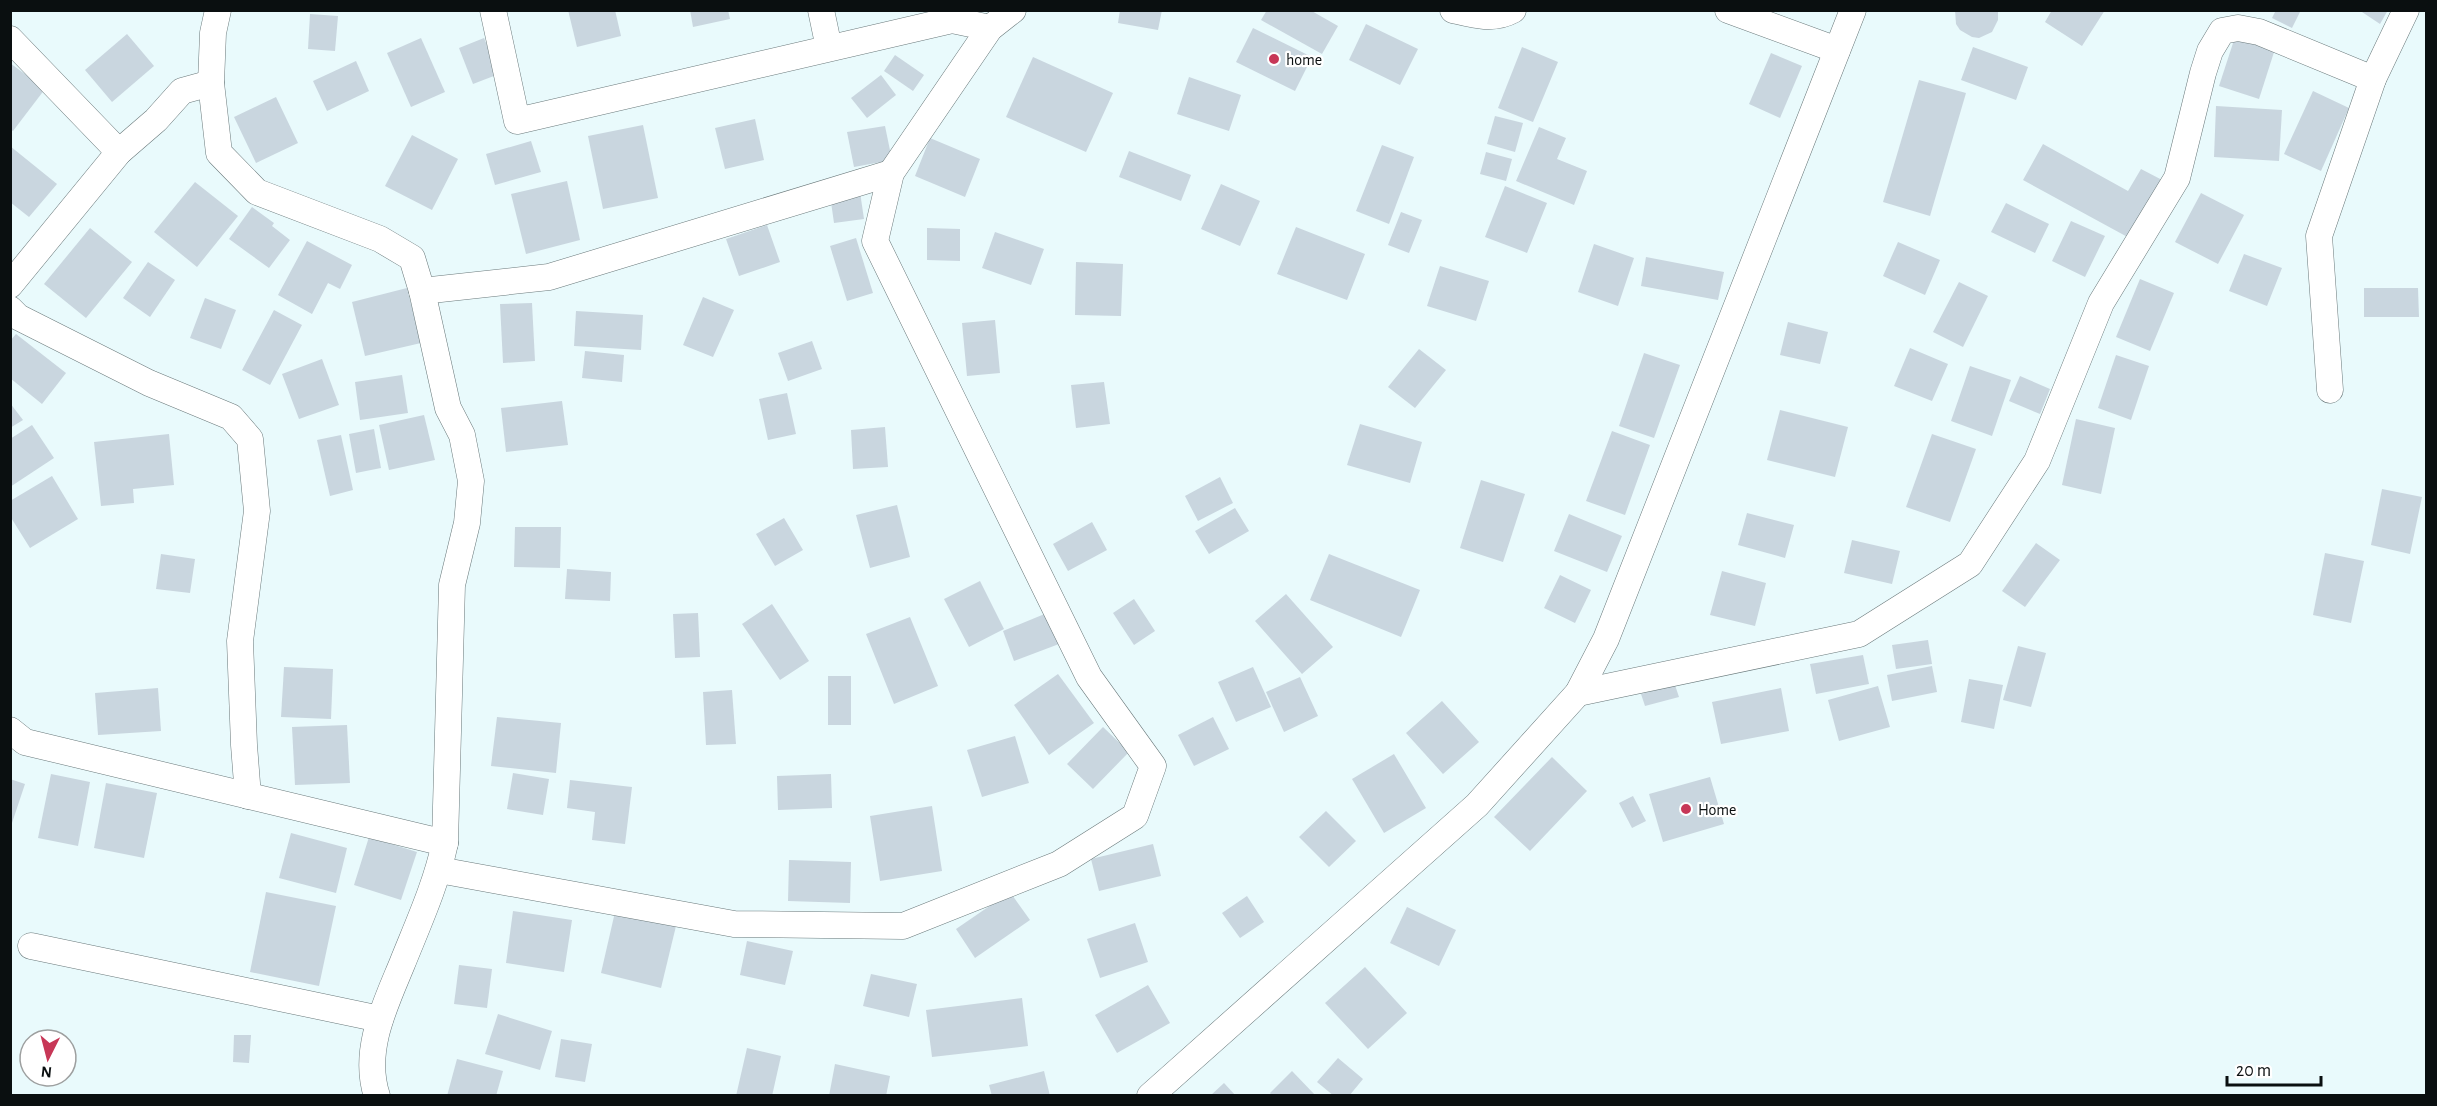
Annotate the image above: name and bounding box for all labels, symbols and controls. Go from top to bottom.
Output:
marker: home [1267,52,1281,66]
place label: home [1286,52,1322,68]
marker: Home [1679,802,1693,816]
place label: Home [1698,802,1737,818]
north arrow [18,1028,78,1088]
scale bar [2227,1049,2322,1087]
text: 20 m [2236,1062,2271,1080]
text: N [40,1063,53,1080]

